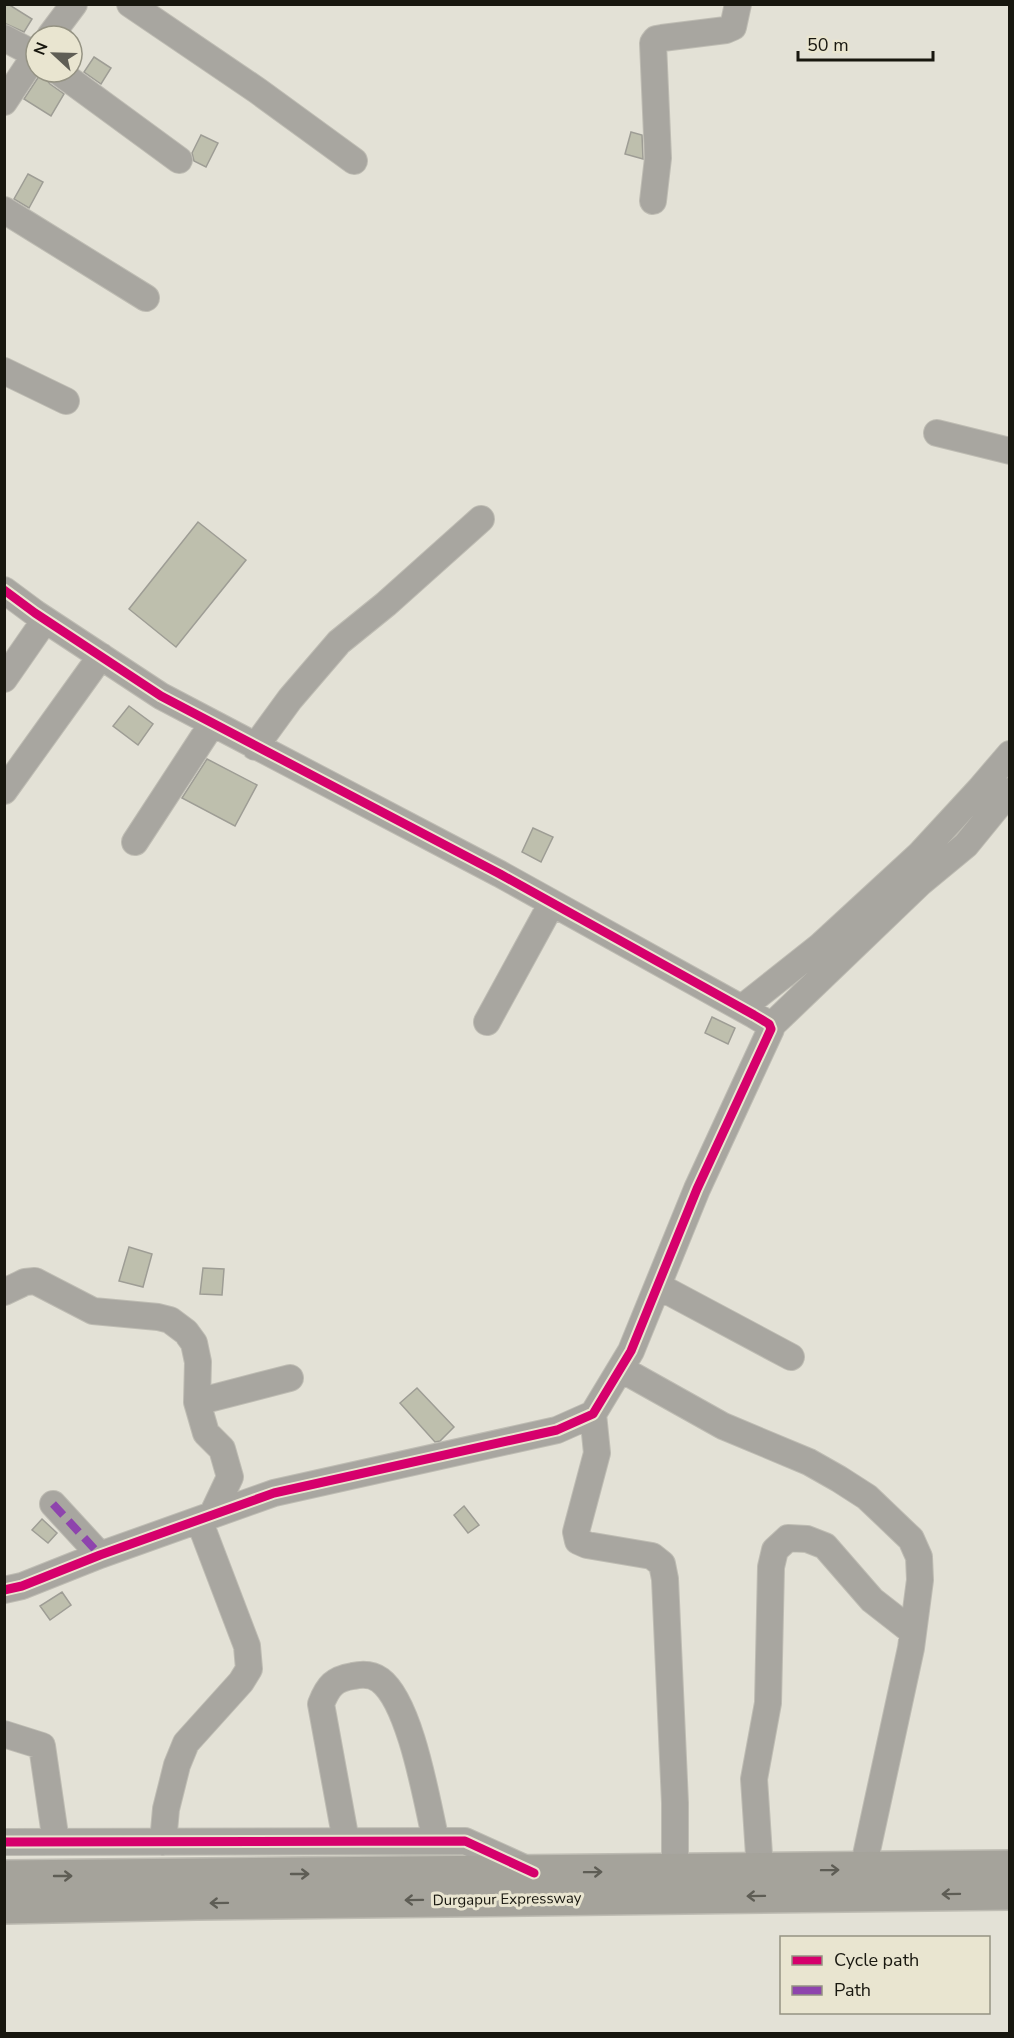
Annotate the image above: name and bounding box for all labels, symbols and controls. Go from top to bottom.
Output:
north arrow [24,24,84,84]
scale bar [798,24,933,62]
text: 50 m [807,33,849,57]
text: N [29,39,53,58]
one-way arrow [819,1864,839,1876]
one-way arrow [582,1866,602,1878]
one-way arrow [289,1869,309,1880]
one-way arrow [52,1870,72,1882]
street label: Durgapur Expressway [432,1888,582,1910]
one-way arrow [942,1888,962,1900]
one-way arrow [747,1890,767,1902]
one-way arrow [405,1894,425,1906]
one-way arrow [210,1897,230,1908]
legend [780,1936,990,2014]
text: Cycle path [834,1948,919,1972]
text: Path [834,1978,871,2002]

